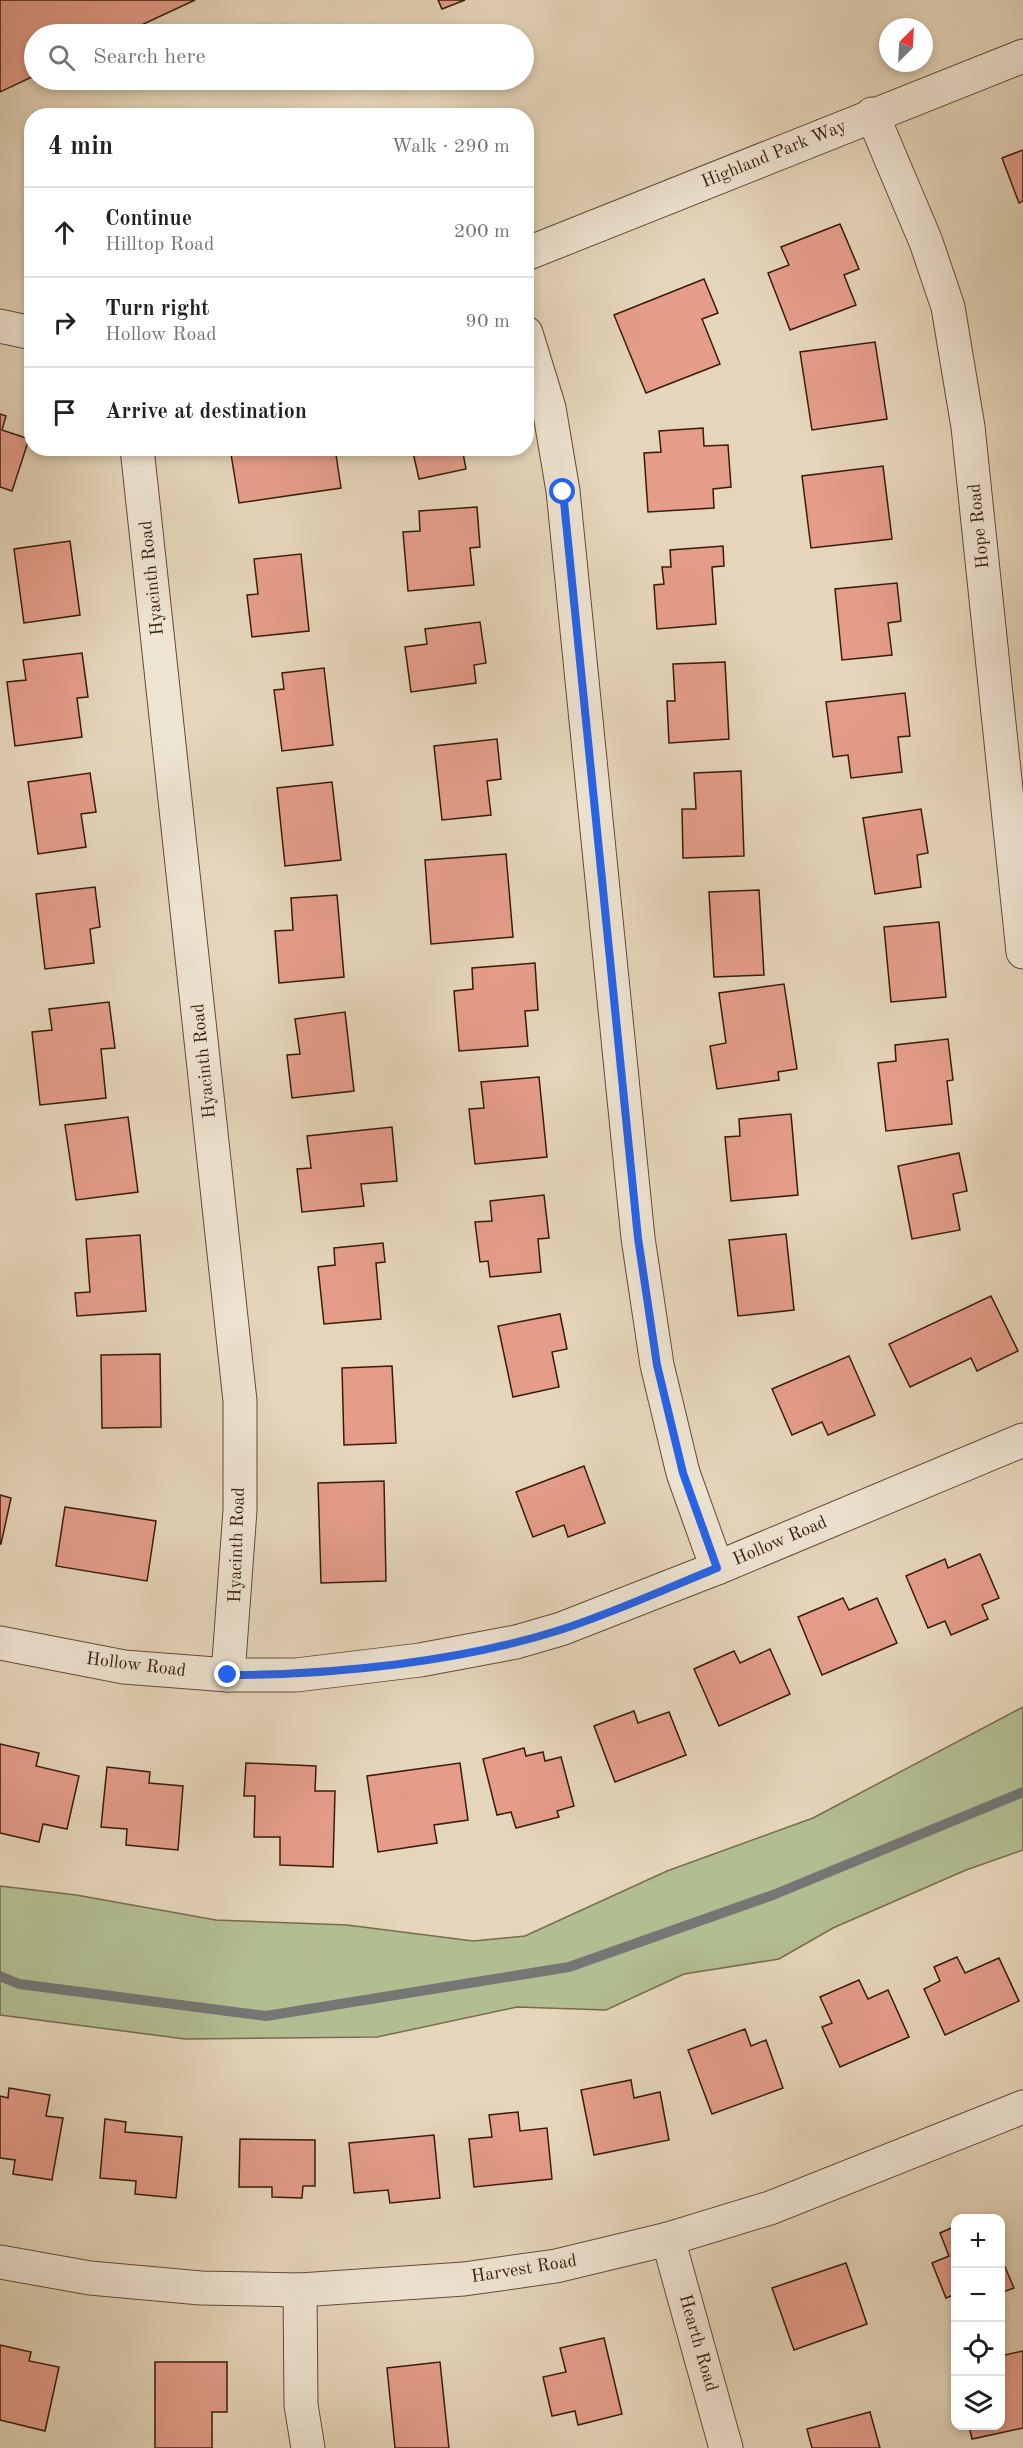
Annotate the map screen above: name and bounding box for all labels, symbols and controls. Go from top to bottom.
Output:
north arrow [879,18,933,72]
search box [24,24,534,90]
icon: search [45,41,78,74]
text: Search here [93,46,206,68]
street label: Highland Park Way [699,117,849,191]
text: 4 min [48,134,113,160]
text: Walk · 290 m [391,137,510,157]
text: Continue [105,208,192,230]
icon: ahead [48,216,81,249]
text: 200 m [454,222,510,242]
text: Hilltop Road [105,235,214,255]
text: Turn right [105,298,209,320]
icon: right [48,306,81,339]
text: 90 m [465,312,510,332]
text: Hollow Road [105,325,217,345]
icon: arrive [48,396,81,429]
text: Arrive at destination [105,401,307,423]
route start [549,478,575,504]
street label: Hope Road [966,482,992,570]
street label: Hyacinth Road [137,520,167,636]
street label: Hyacinth Road [189,1003,219,1119]
street label: Hyacinth Road [226,1487,248,1603]
street label: Hollow Road [730,1513,830,1569]
street label: Hollow Road [85,1650,187,1680]
route end [214,1661,240,1687]
map controls [951,2214,1005,2430]
button: + [951,2214,1005,2268]
street label: Harvest Road [470,2252,578,2286]
button: − [951,2268,1005,2322]
street label: Hearth Road [676,2292,720,2394]
button: locate [951,2322,1005,2376]
button: layers [951,2376,1005,2430]

